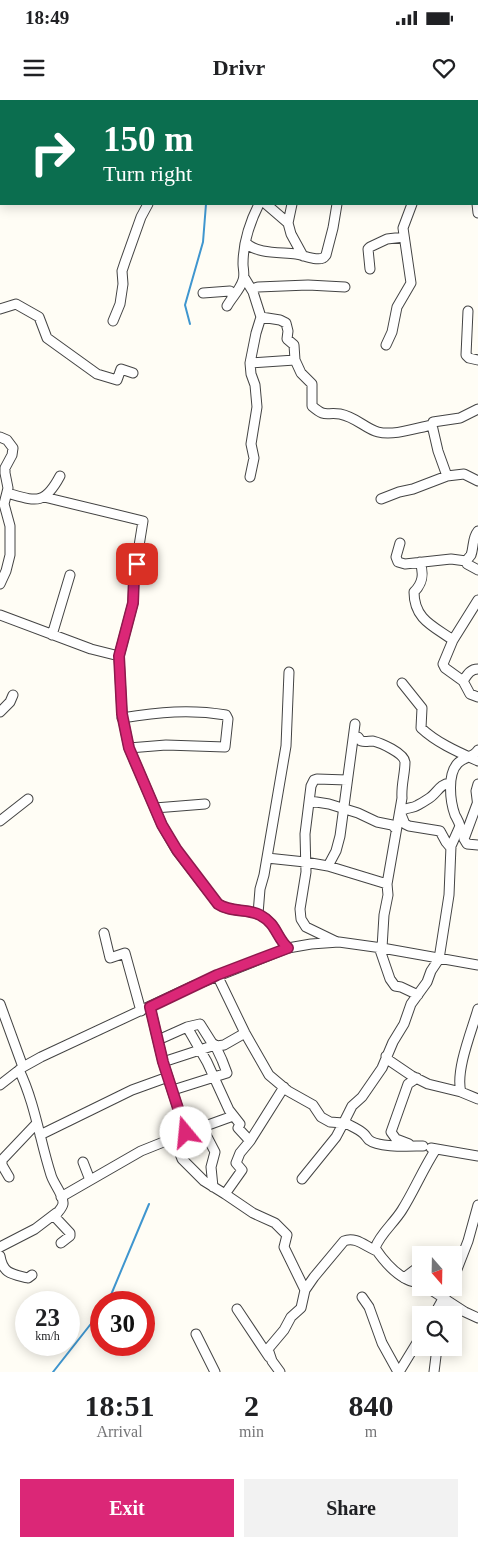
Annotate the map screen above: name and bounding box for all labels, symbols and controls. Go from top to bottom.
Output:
text: 18:49 [25,7,69,28]
icon: menu [20,54,48,82]
icon: heart [430,54,458,82]
text: Drivr [213,55,265,80]
icon: right [20,120,85,185]
text: 150 m [103,120,193,159]
text: Turn right [103,161,192,186]
pin [116,543,158,585]
icon: arrive [123,550,151,578]
position arrow [159,1106,211,1158]
north arrow [412,1246,462,1296]
map controls [412,1246,462,1356]
speed limit sign: 30 [90,1291,155,1356]
text: 23 [35,1304,60,1331]
button: search [412,1306,462,1356]
text: km/h [35,1329,60,1343]
text: 18:51 [85,1389,155,1422]
text: 2 [244,1389,259,1422]
text: 840 [348,1389,393,1422]
text: Arrival [96,1423,143,1440]
text: min [239,1423,264,1440]
text: m [365,1423,377,1440]
button: Exit [20,1479,234,1537]
button: Share [244,1479,458,1537]

